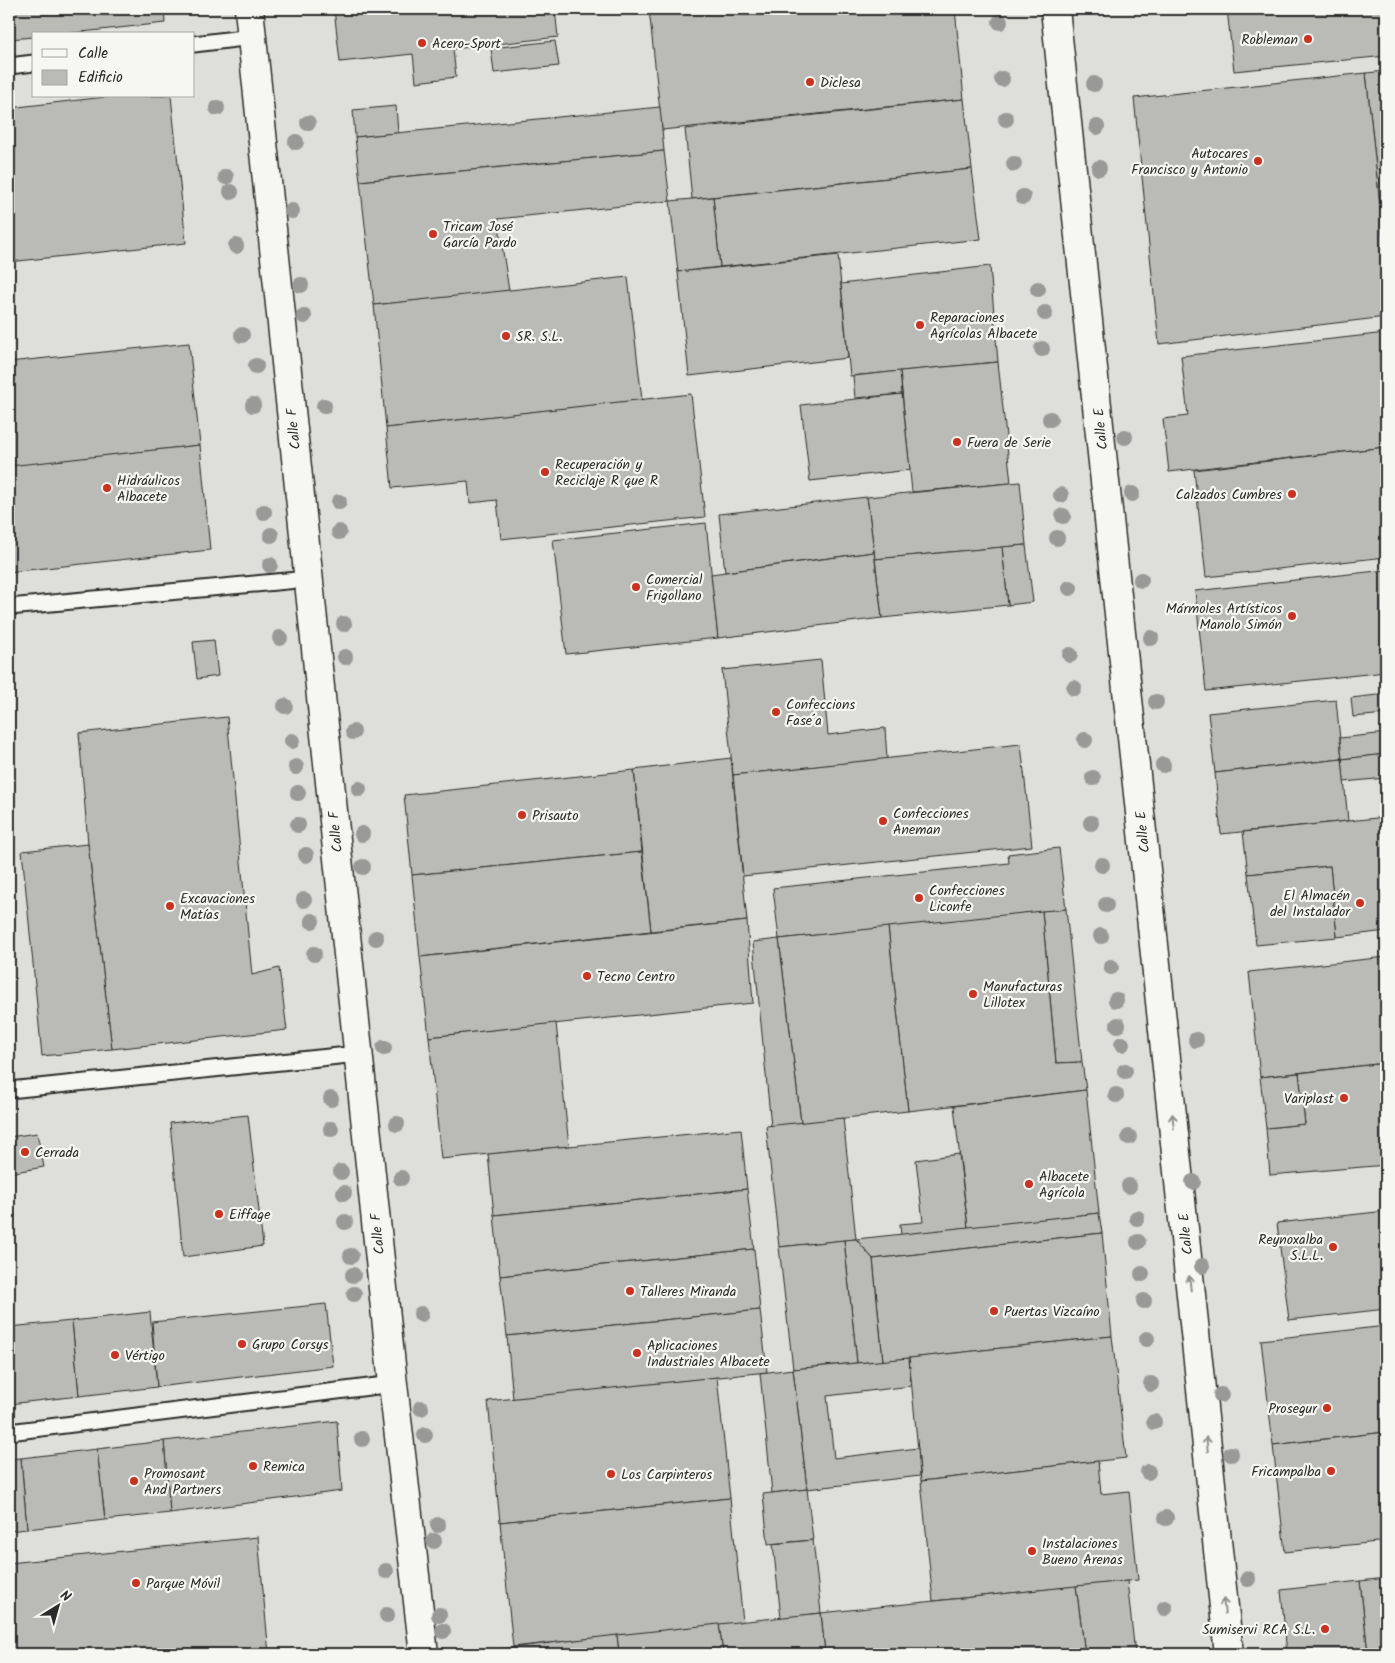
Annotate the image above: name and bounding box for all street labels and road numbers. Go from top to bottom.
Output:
street label: Calle F [281,406,307,450]
street label: Calle E [1088,406,1114,451]
street label: Calle F [323,809,349,853]
street label: Calle E [1130,809,1156,854]
street label: Calle F [365,1211,391,1255]
street label: Calle E [1173,1211,1199,1256]

